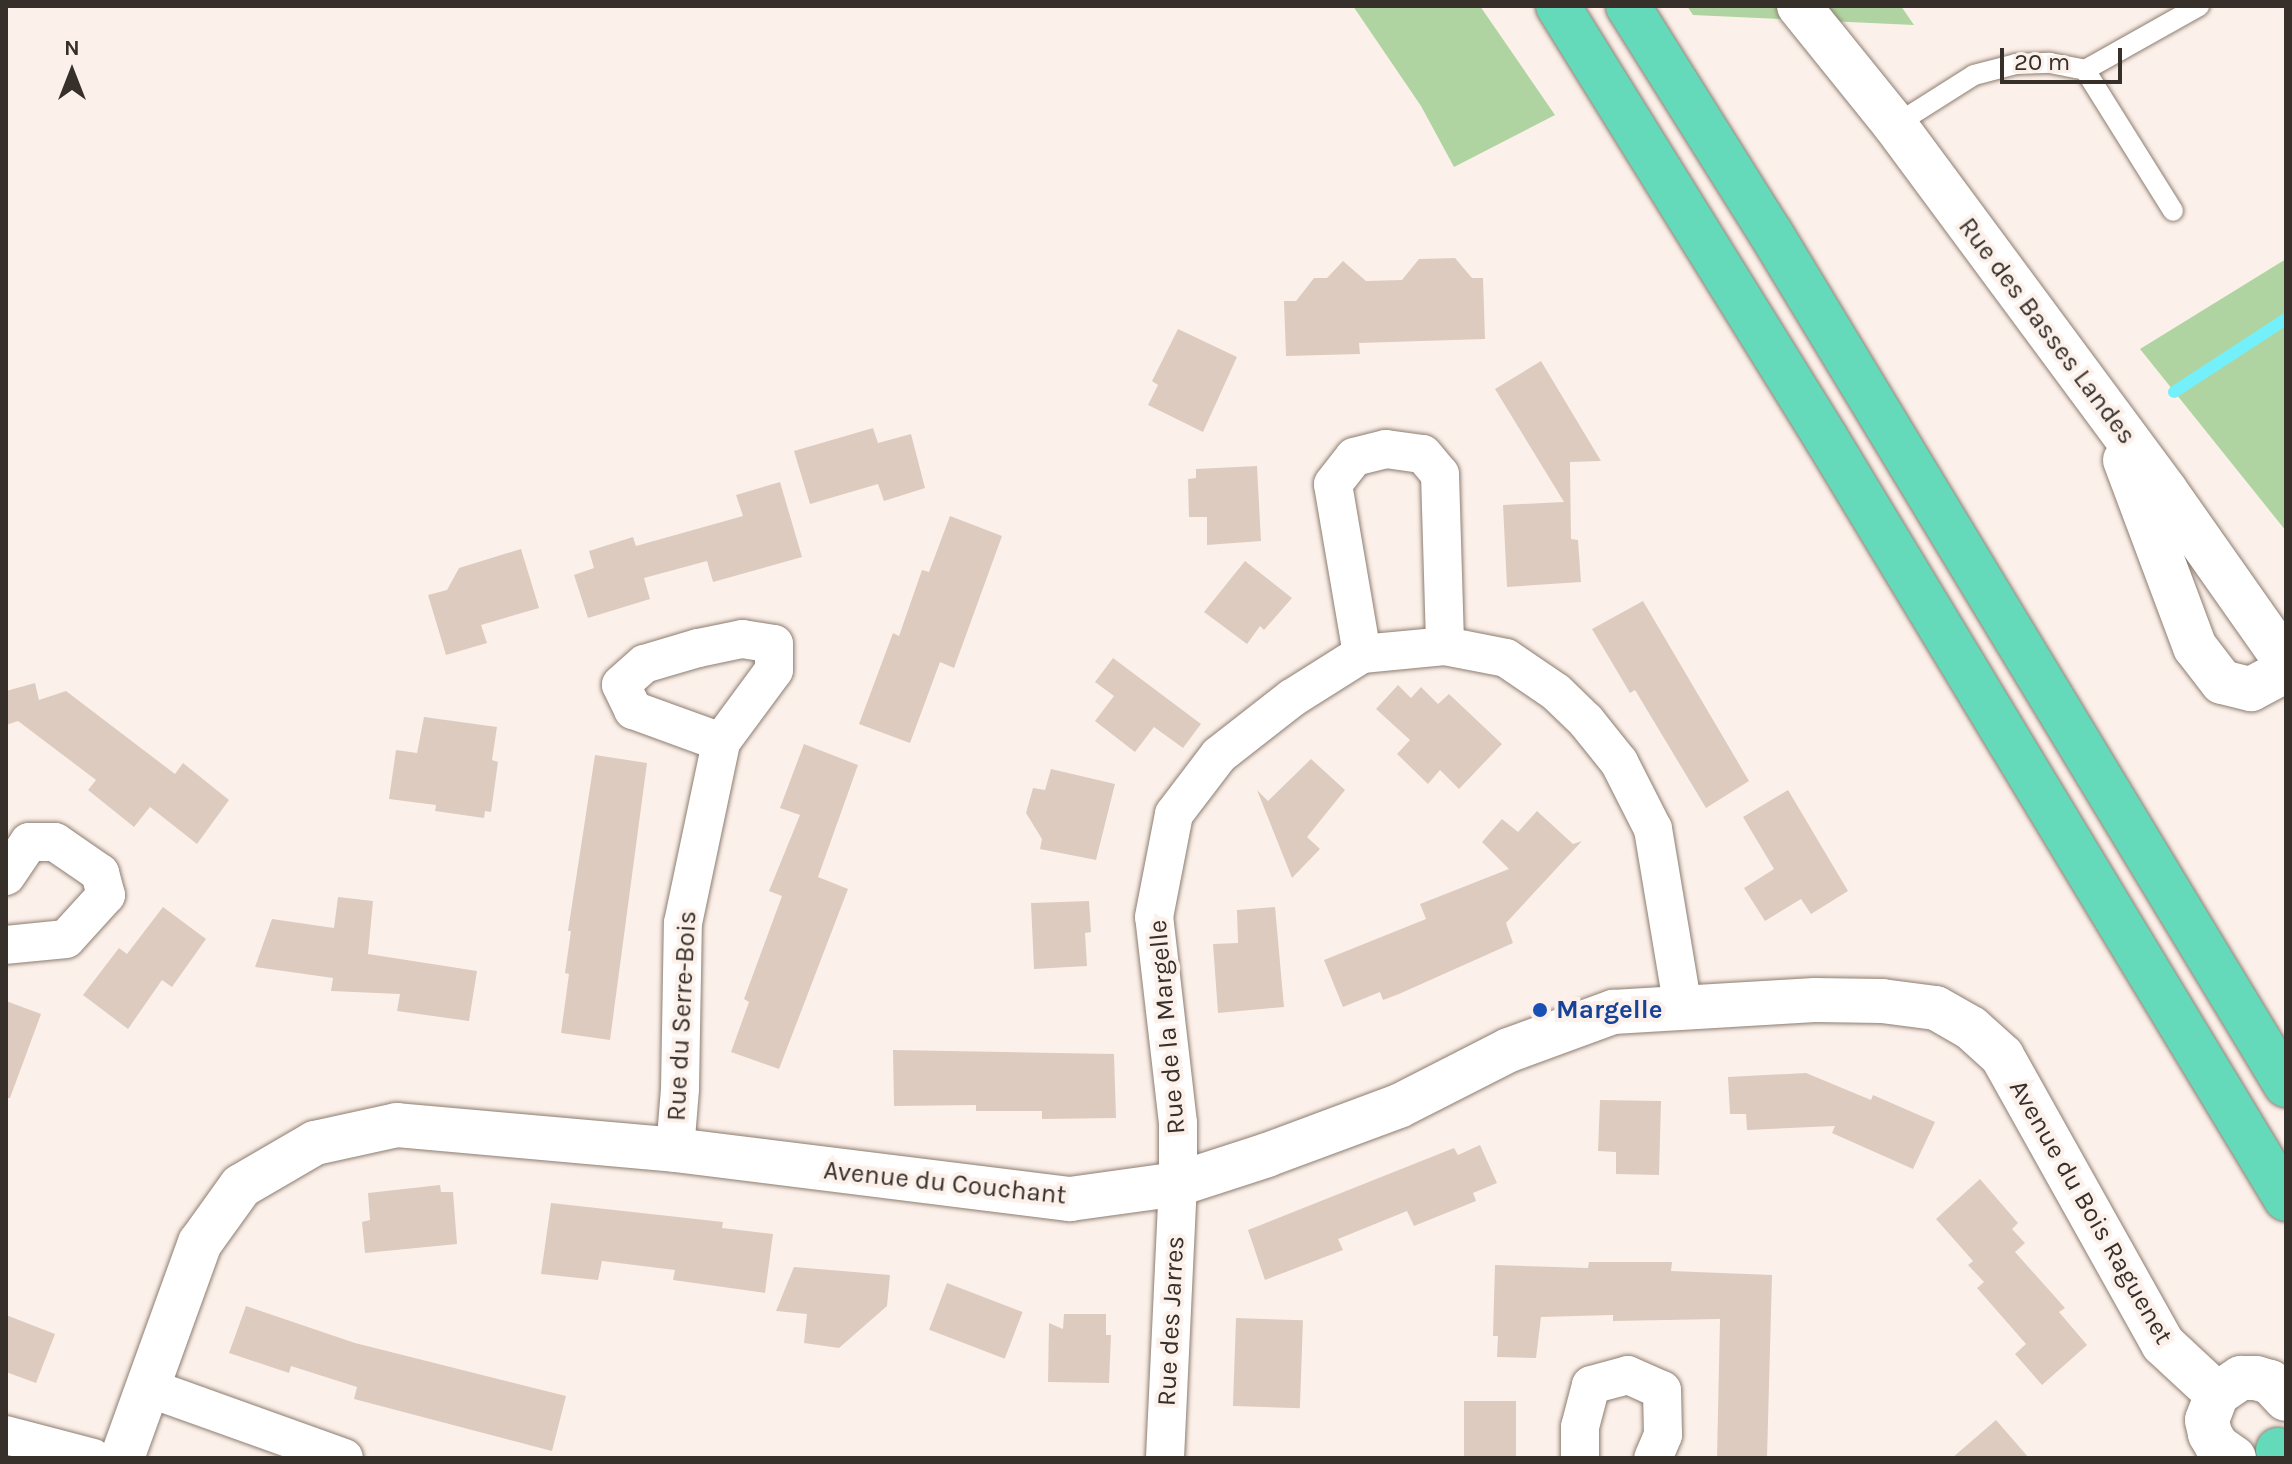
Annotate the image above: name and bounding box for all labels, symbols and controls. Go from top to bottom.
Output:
north arrow [32,32,112,112]
scale bar [2004,32,2126,82]
text: N [64,35,80,61]
text: 20 m [2014,48,2070,76]
street label: Rue des Basses Landes [1952,212,2142,450]
street label: Rue du Serre-Bois [661,910,703,1122]
street label: Rue de la Margelle [1142,918,1192,1136]
place label: Margelle [1556,994,1662,1026]
marker: Margelle [1531,1001,1549,1019]
street label: Avenue du Bois Raguenet [2003,1074,2179,1350]
street label: Avenue du Couchant [822,1155,1068,1211]
street label: Rue des Jarres [1151,1235,1191,1407]

